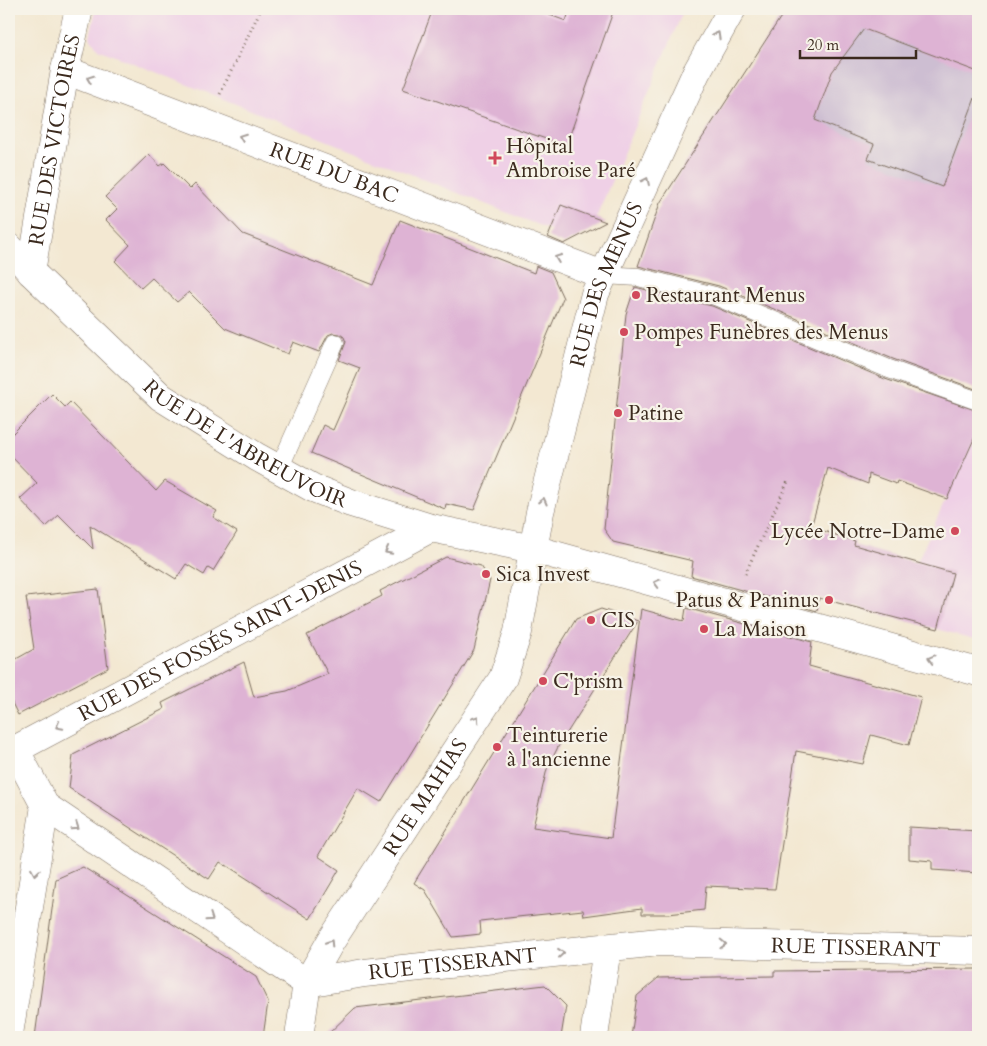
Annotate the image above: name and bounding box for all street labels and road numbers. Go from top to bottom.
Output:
street label: RUE DES VICTOIRES [21,32,87,248]
street label: RUE DU BAC [266,135,403,210]
street label: RUE DES MENUS [563,197,650,370]
street label: RUE DE L'ABREUVOIR [137,373,352,515]
street label: RUE DES FOSSÉS SAINT-DENIS [73,553,367,728]
street label: RUE MAHIAS [376,732,474,862]
street label: RUE TISSERANT [771,931,941,964]
street label: RUE TISSERANT [367,940,539,987]

